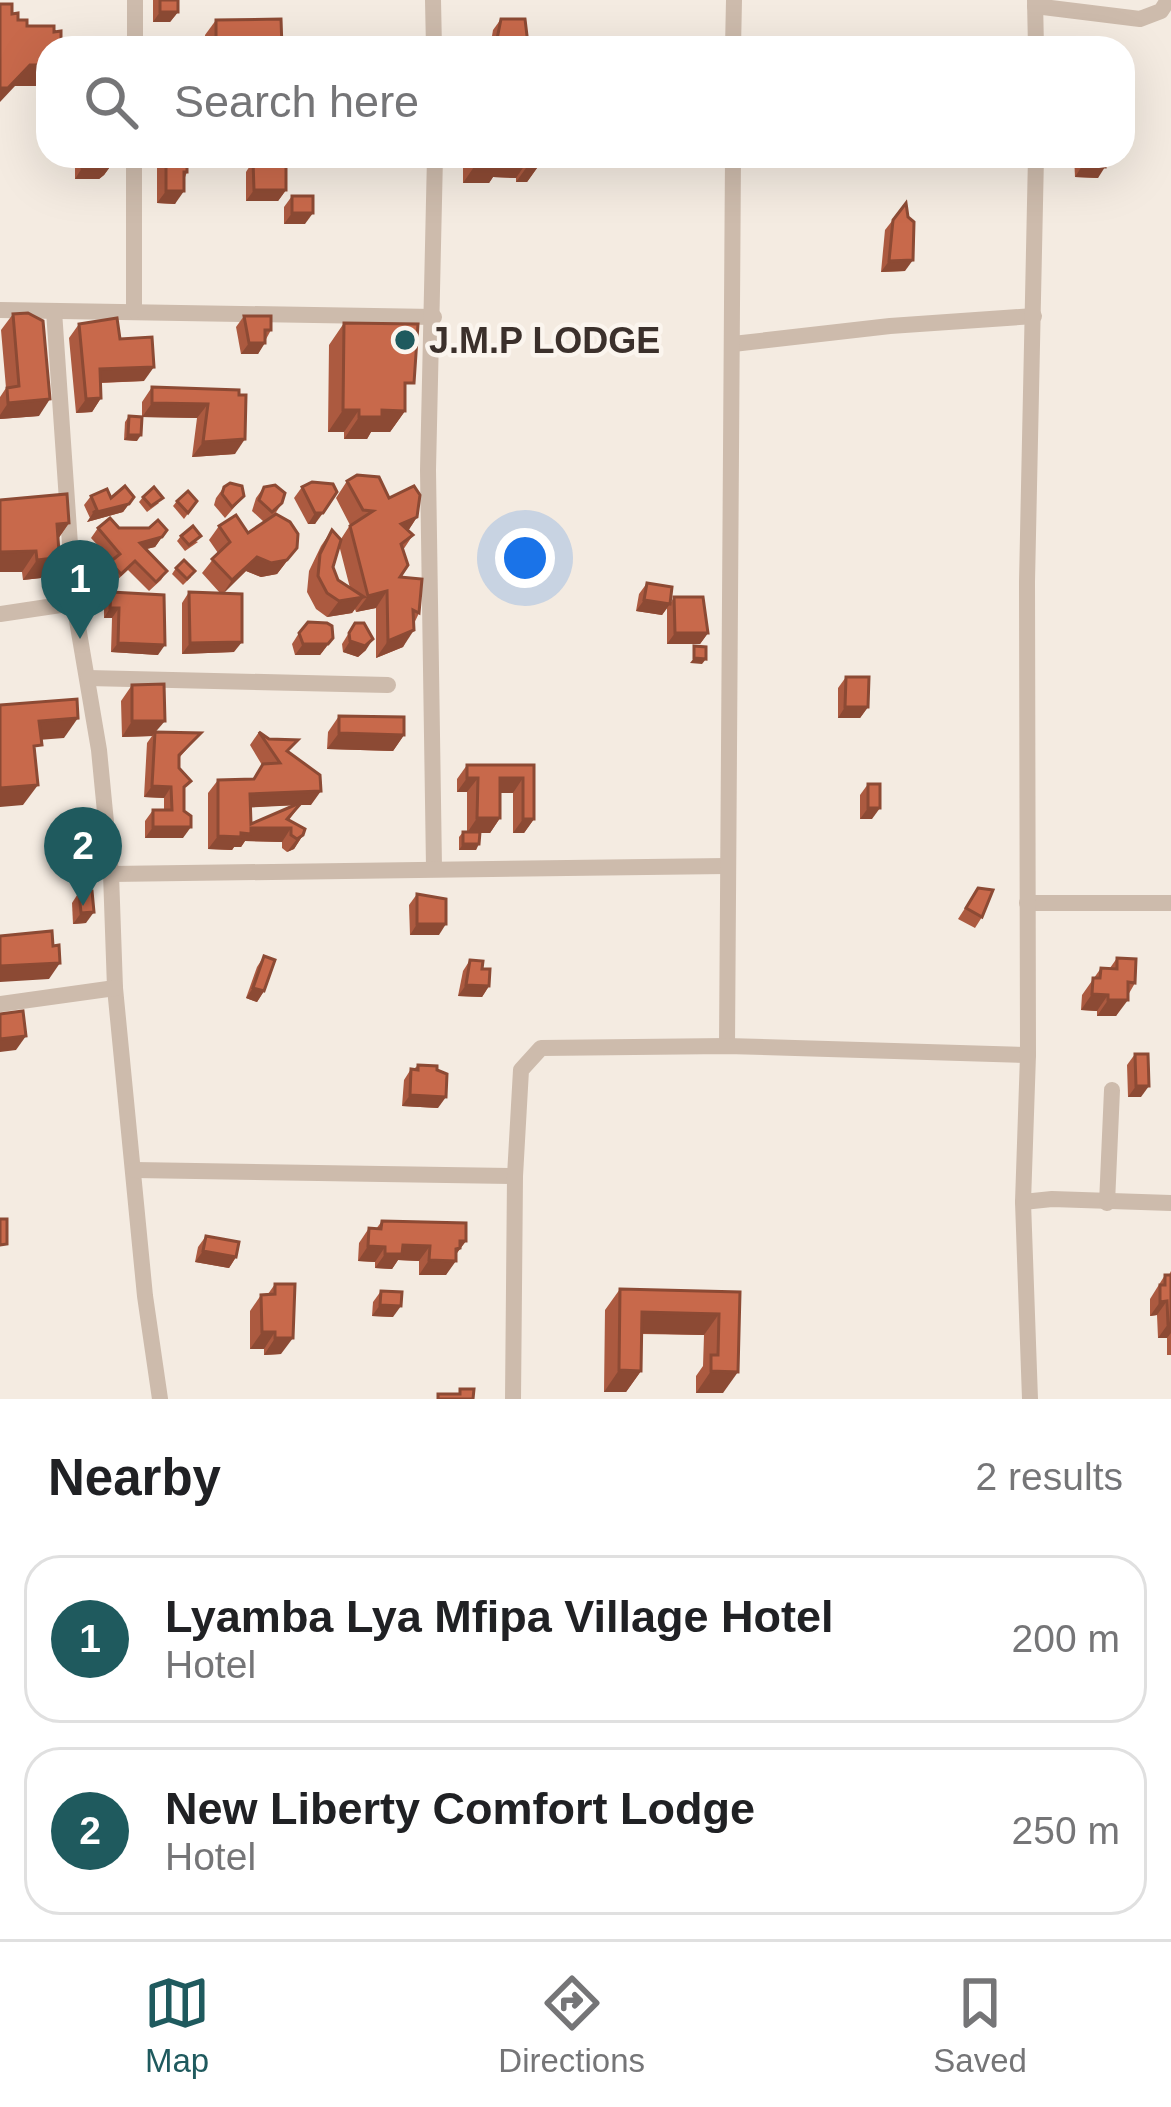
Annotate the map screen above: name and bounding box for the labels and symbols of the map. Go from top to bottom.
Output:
place label: J.M.P LODGE [429,320,660,361]
marker: J.M.P LODGE [392,327,418,353]
your location [495,528,555,588]
pin: 1 [41,540,119,639]
pin: 2 [44,807,122,906]

